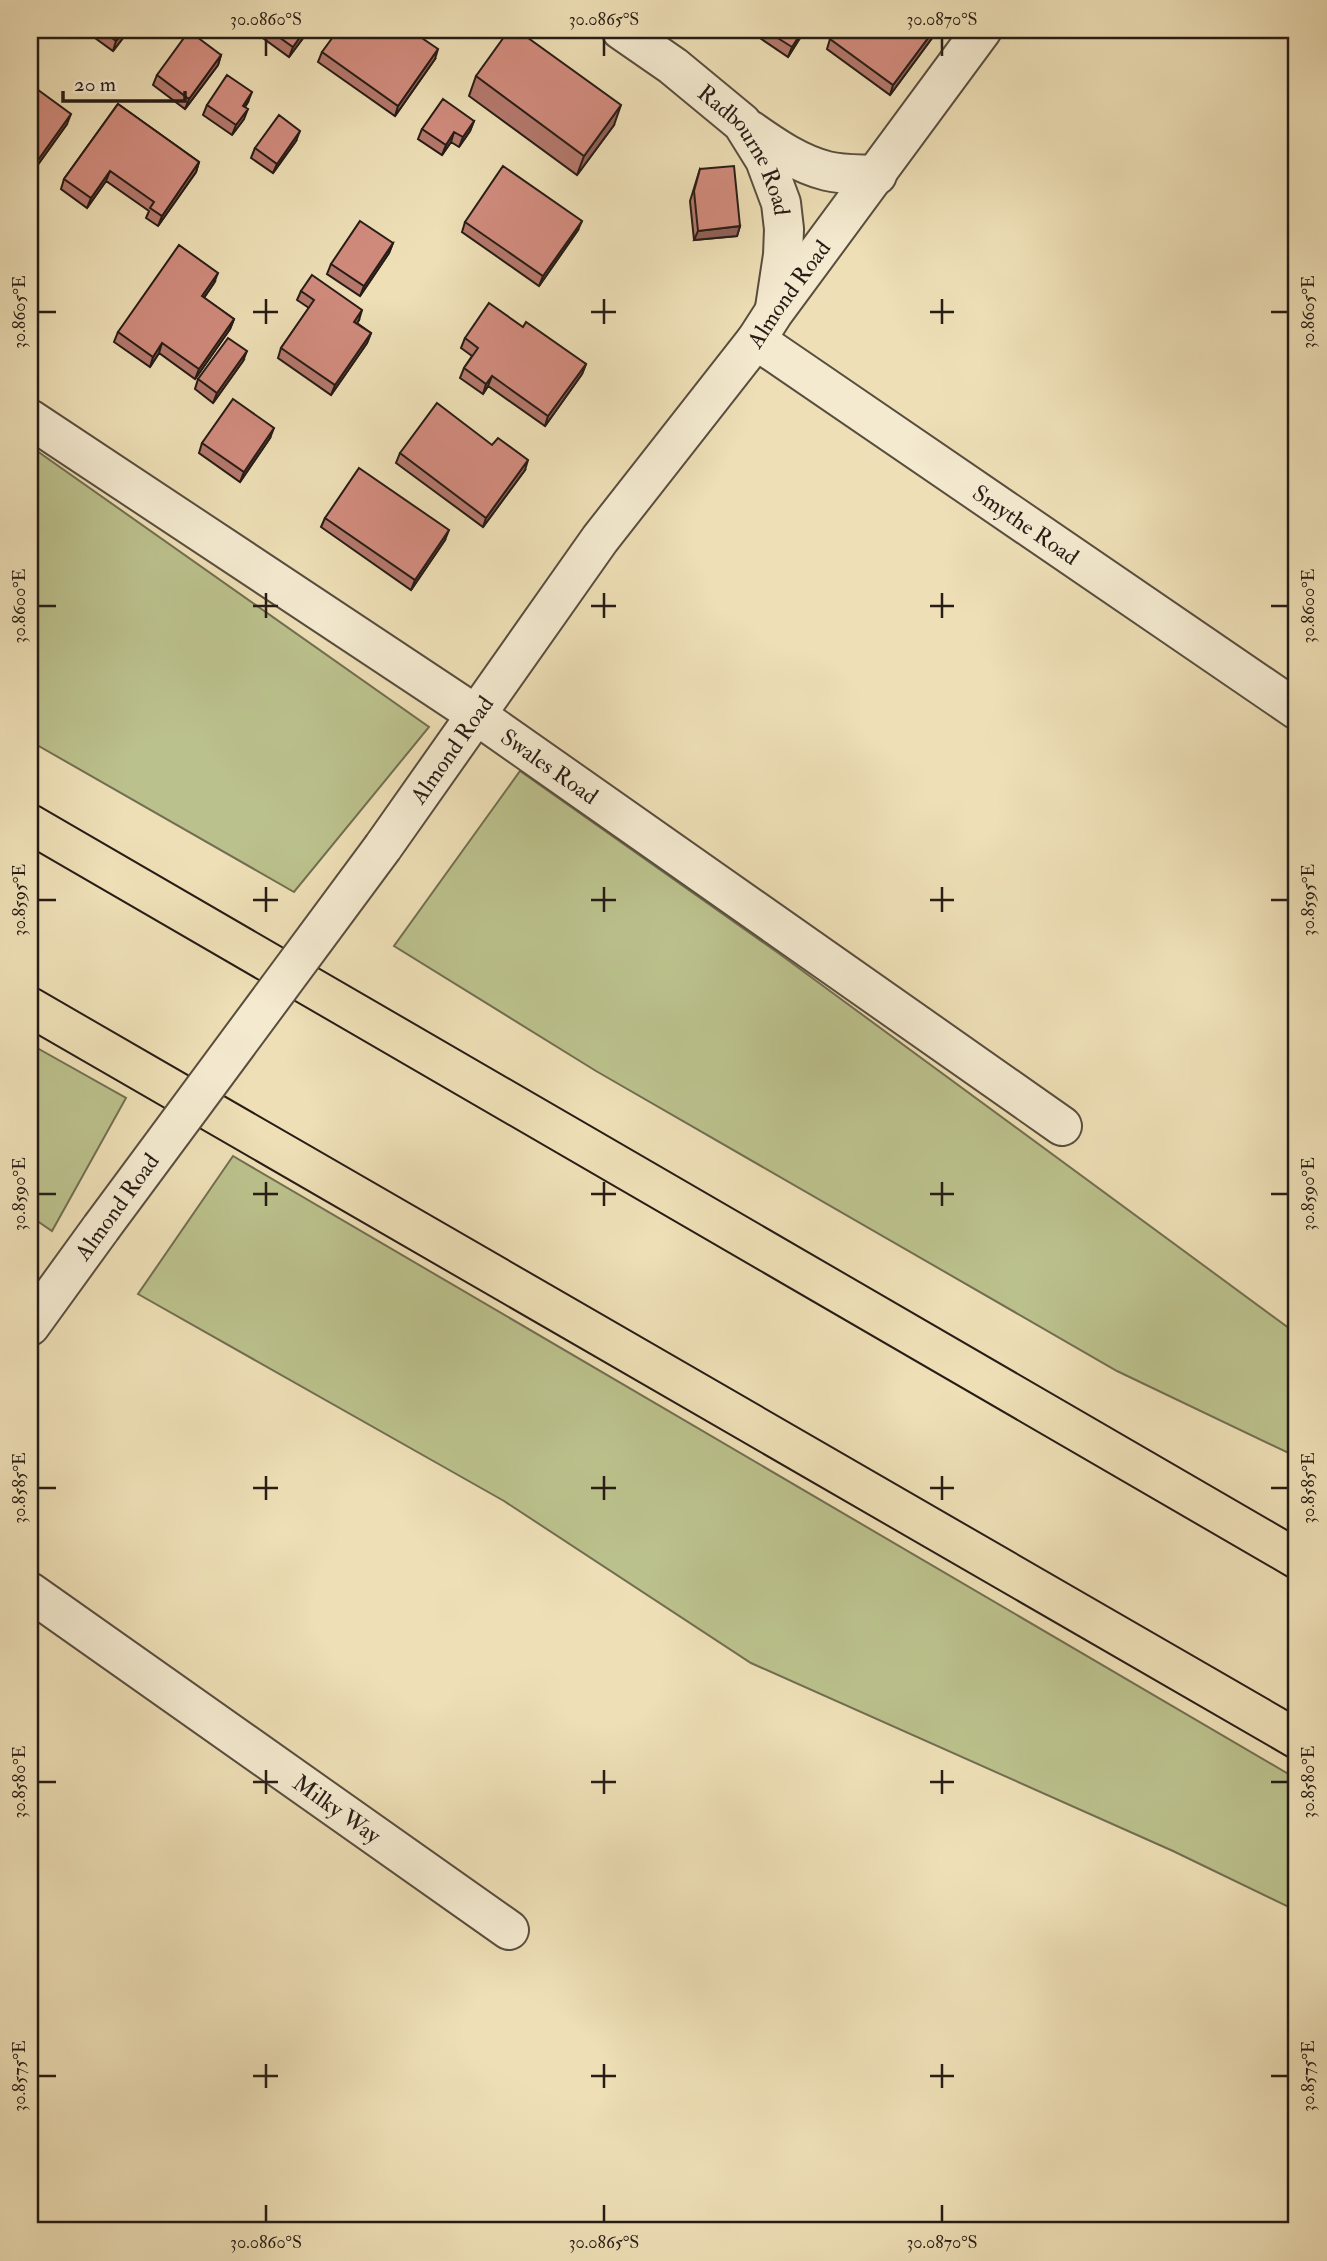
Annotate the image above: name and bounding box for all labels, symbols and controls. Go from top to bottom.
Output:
text: 30.0860°S [230,8,302,31]
text: 30.0865°S [569,8,639,31]
text: 30.0870°S [906,8,978,31]
scale bar [63,60,186,104]
text: 20 m [74,71,116,98]
street label: Radbourne Road [692,78,797,217]
street label: Almond Road [740,234,837,354]
text: 30.8605°E [8,275,31,349]
text: 30.8605°E [1297,275,1320,349]
street label: Smythe Road [967,478,1085,571]
text: 30.8600°E [8,569,31,643]
text: 30.8600°E [1297,569,1320,643]
street label: Almond Road [403,690,500,810]
street label: Swales Road [495,722,604,811]
text: 30.8595°E [8,864,31,936]
text: 30.8595°E [1297,864,1320,936]
street label: Almond Road [68,1148,166,1267]
text: 30.8590°E [8,1157,31,1231]
text: 30.8590°E [1297,1157,1320,1231]
text: 30.8585°E [8,1452,31,1524]
text: 30.8585°E [1297,1452,1320,1524]
text: 30.8580°E [8,1745,31,1818]
text: 30.8580°E [1297,1745,1320,1818]
street label: Milky Way [288,1768,388,1850]
text: 30.8575°E [8,2040,31,2112]
text: 30.8575°E [1297,2040,1320,2112]
text: 30.0860°S [230,2231,302,2254]
text: 30.0865°S [569,2231,639,2254]
text: 30.0870°S [906,2231,978,2254]

